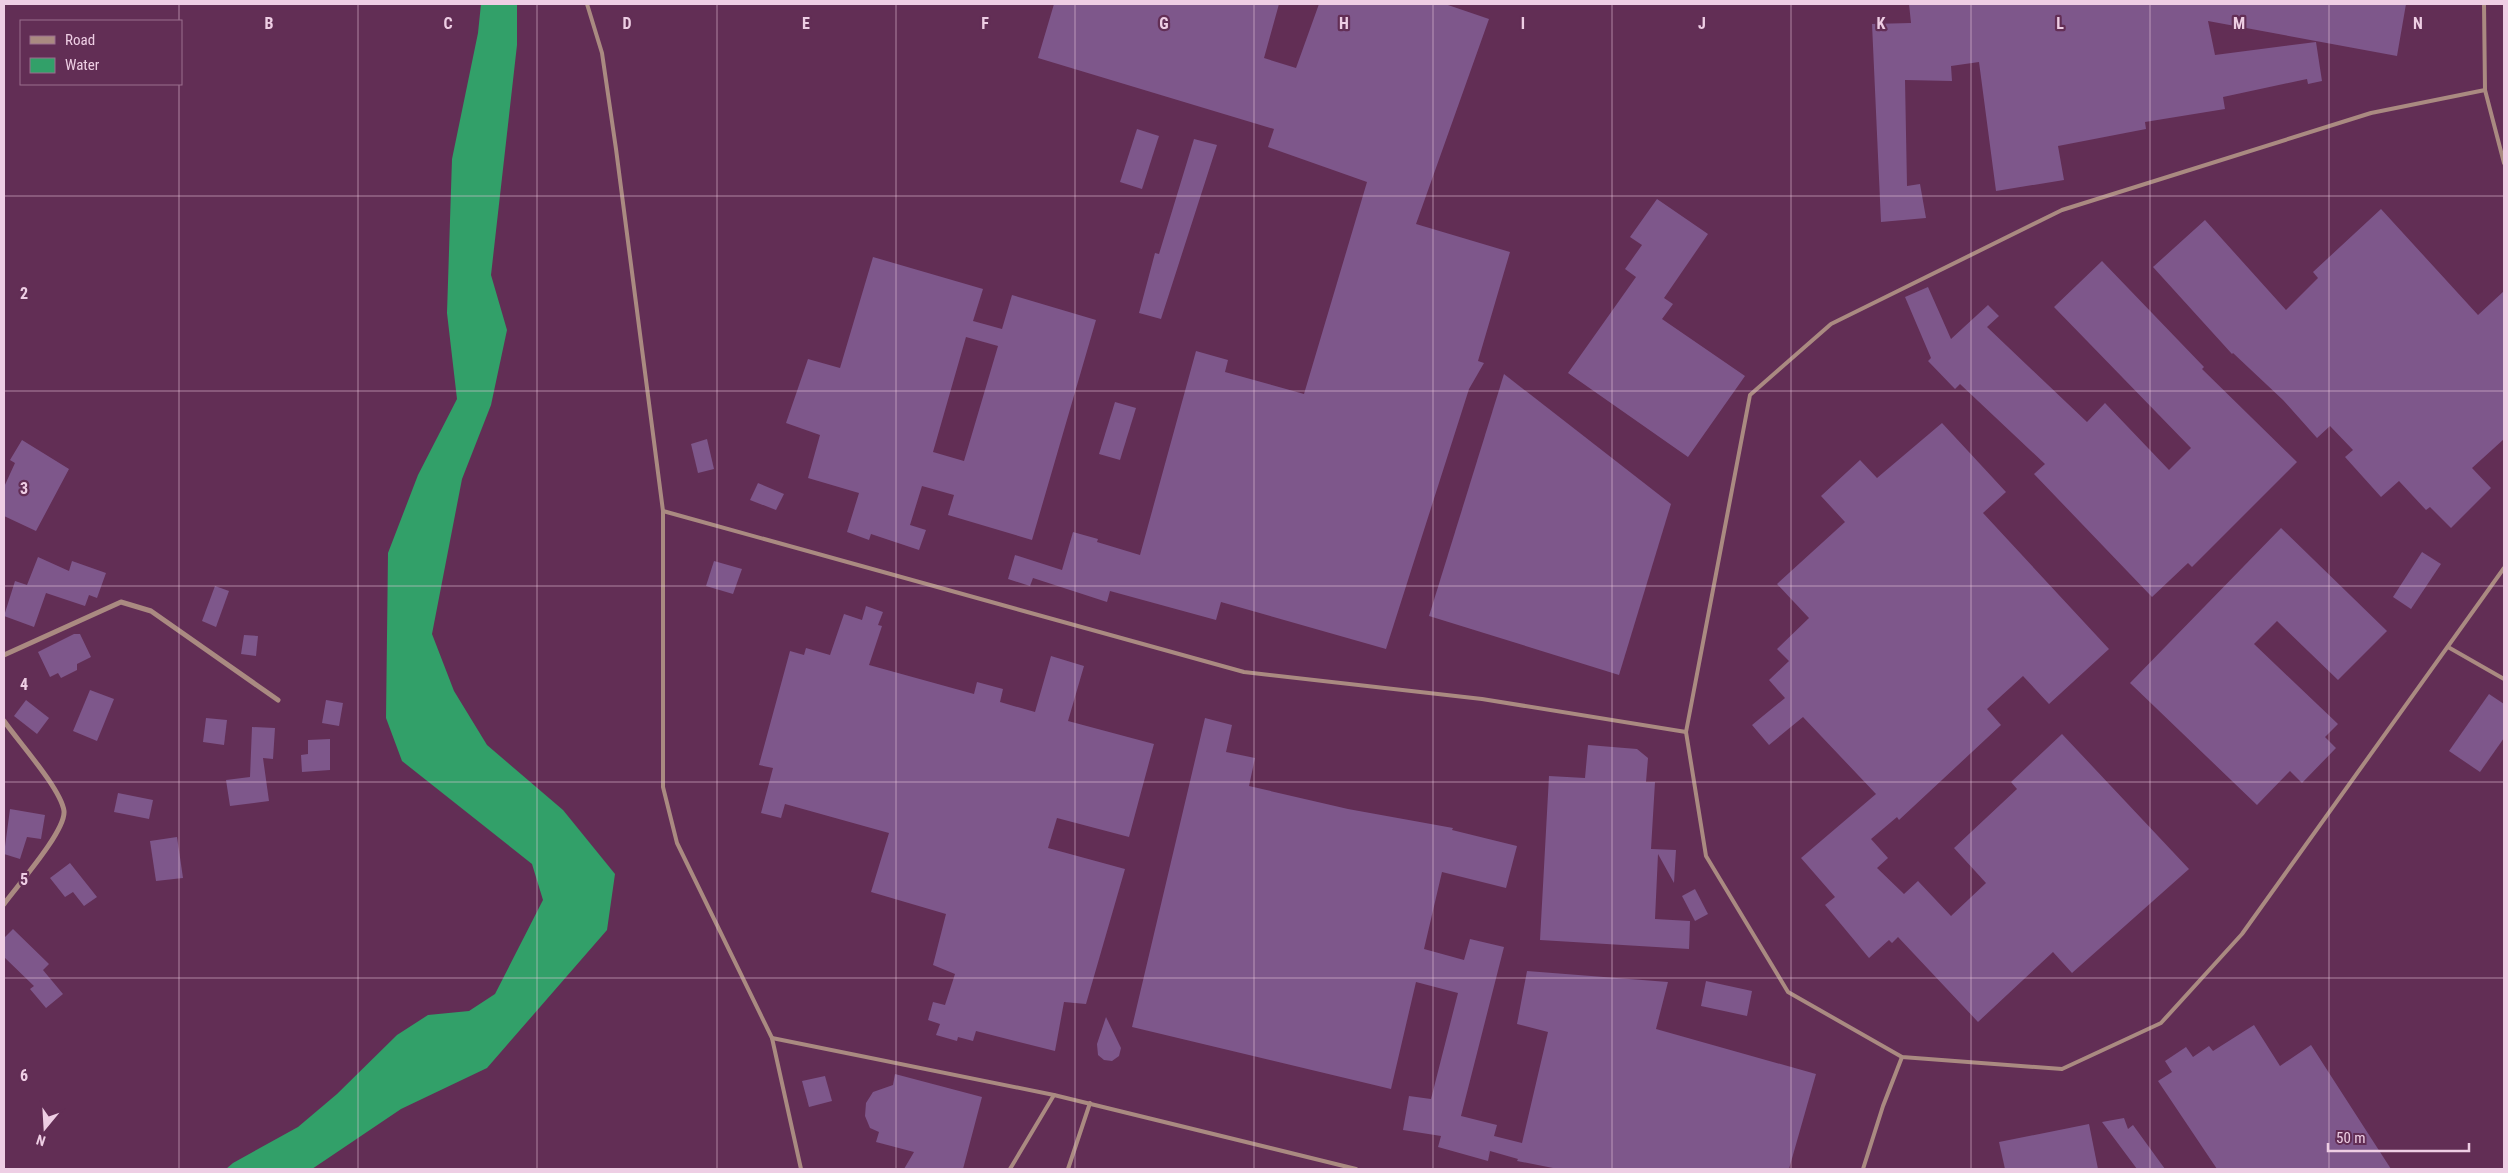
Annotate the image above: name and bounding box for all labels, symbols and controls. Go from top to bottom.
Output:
text: B [265,14,274,33]
text: C [443,14,453,33]
text: D [622,14,632,33]
text: E [802,14,810,33]
text: F [981,14,989,33]
text: G [1159,14,1169,33]
text: H [1339,14,1349,33]
text: I [1521,14,1525,33]
text: J [1698,14,1706,33]
text: K [1877,14,1886,33]
text: L [2056,14,2064,33]
text: M [2233,14,2245,33]
text: N [2413,14,2423,33]
legend [20,20,182,85]
text: Road [65,31,95,49]
text: Water [65,56,100,74]
text: 2 [20,284,28,303]
text: 3 [20,479,28,498]
text: 4 [20,675,28,694]
text: 5 [20,870,28,889]
text: 6 [20,1066,28,1085]
north arrow [20,1103,70,1153]
scale bar [2328,1120,2469,1152]
text: 50 m [2336,1129,2366,1147]
text: N [34,1131,48,1149]

